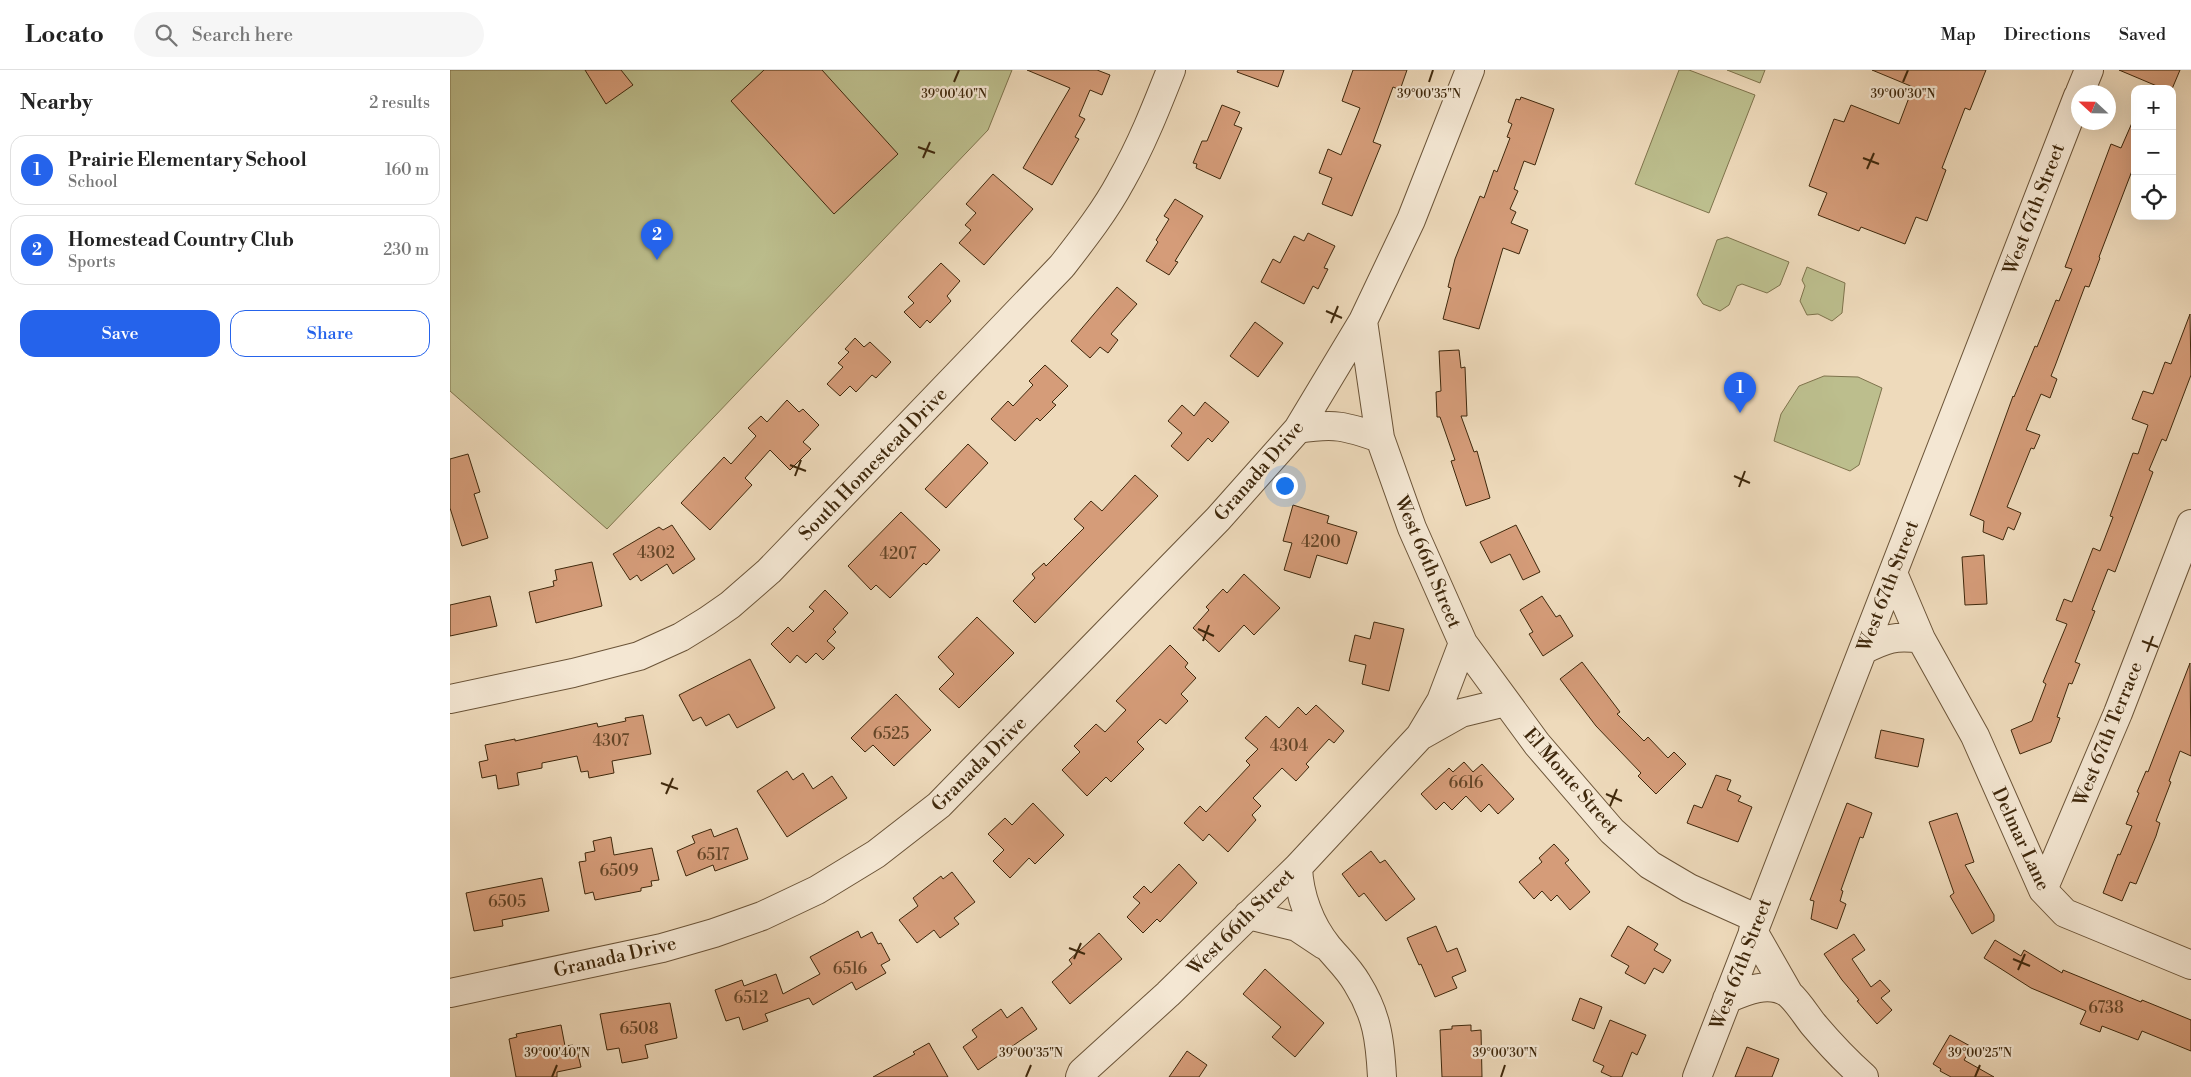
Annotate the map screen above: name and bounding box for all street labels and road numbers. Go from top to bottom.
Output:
street label: West 67th Street [1998,140,2070,279]
street label: South Homestead Drive [793,382,953,546]
street label: Granada Drive [1209,416,1309,526]
street label: West 66th Street [1389,491,1467,632]
street label: West 67th Street [1852,517,1924,656]
street label: West 67th Terrace [2068,658,2148,811]
street label: Granada Drive [926,711,1032,817]
street label: El Monte Street [1518,723,1624,839]
street label: Delmar Lane [1987,783,2055,895]
street label: West 66th Street [1182,863,1300,981]
street label: West 67th Street [1705,895,1777,1034]
street label: Granada Drive [551,931,679,983]

